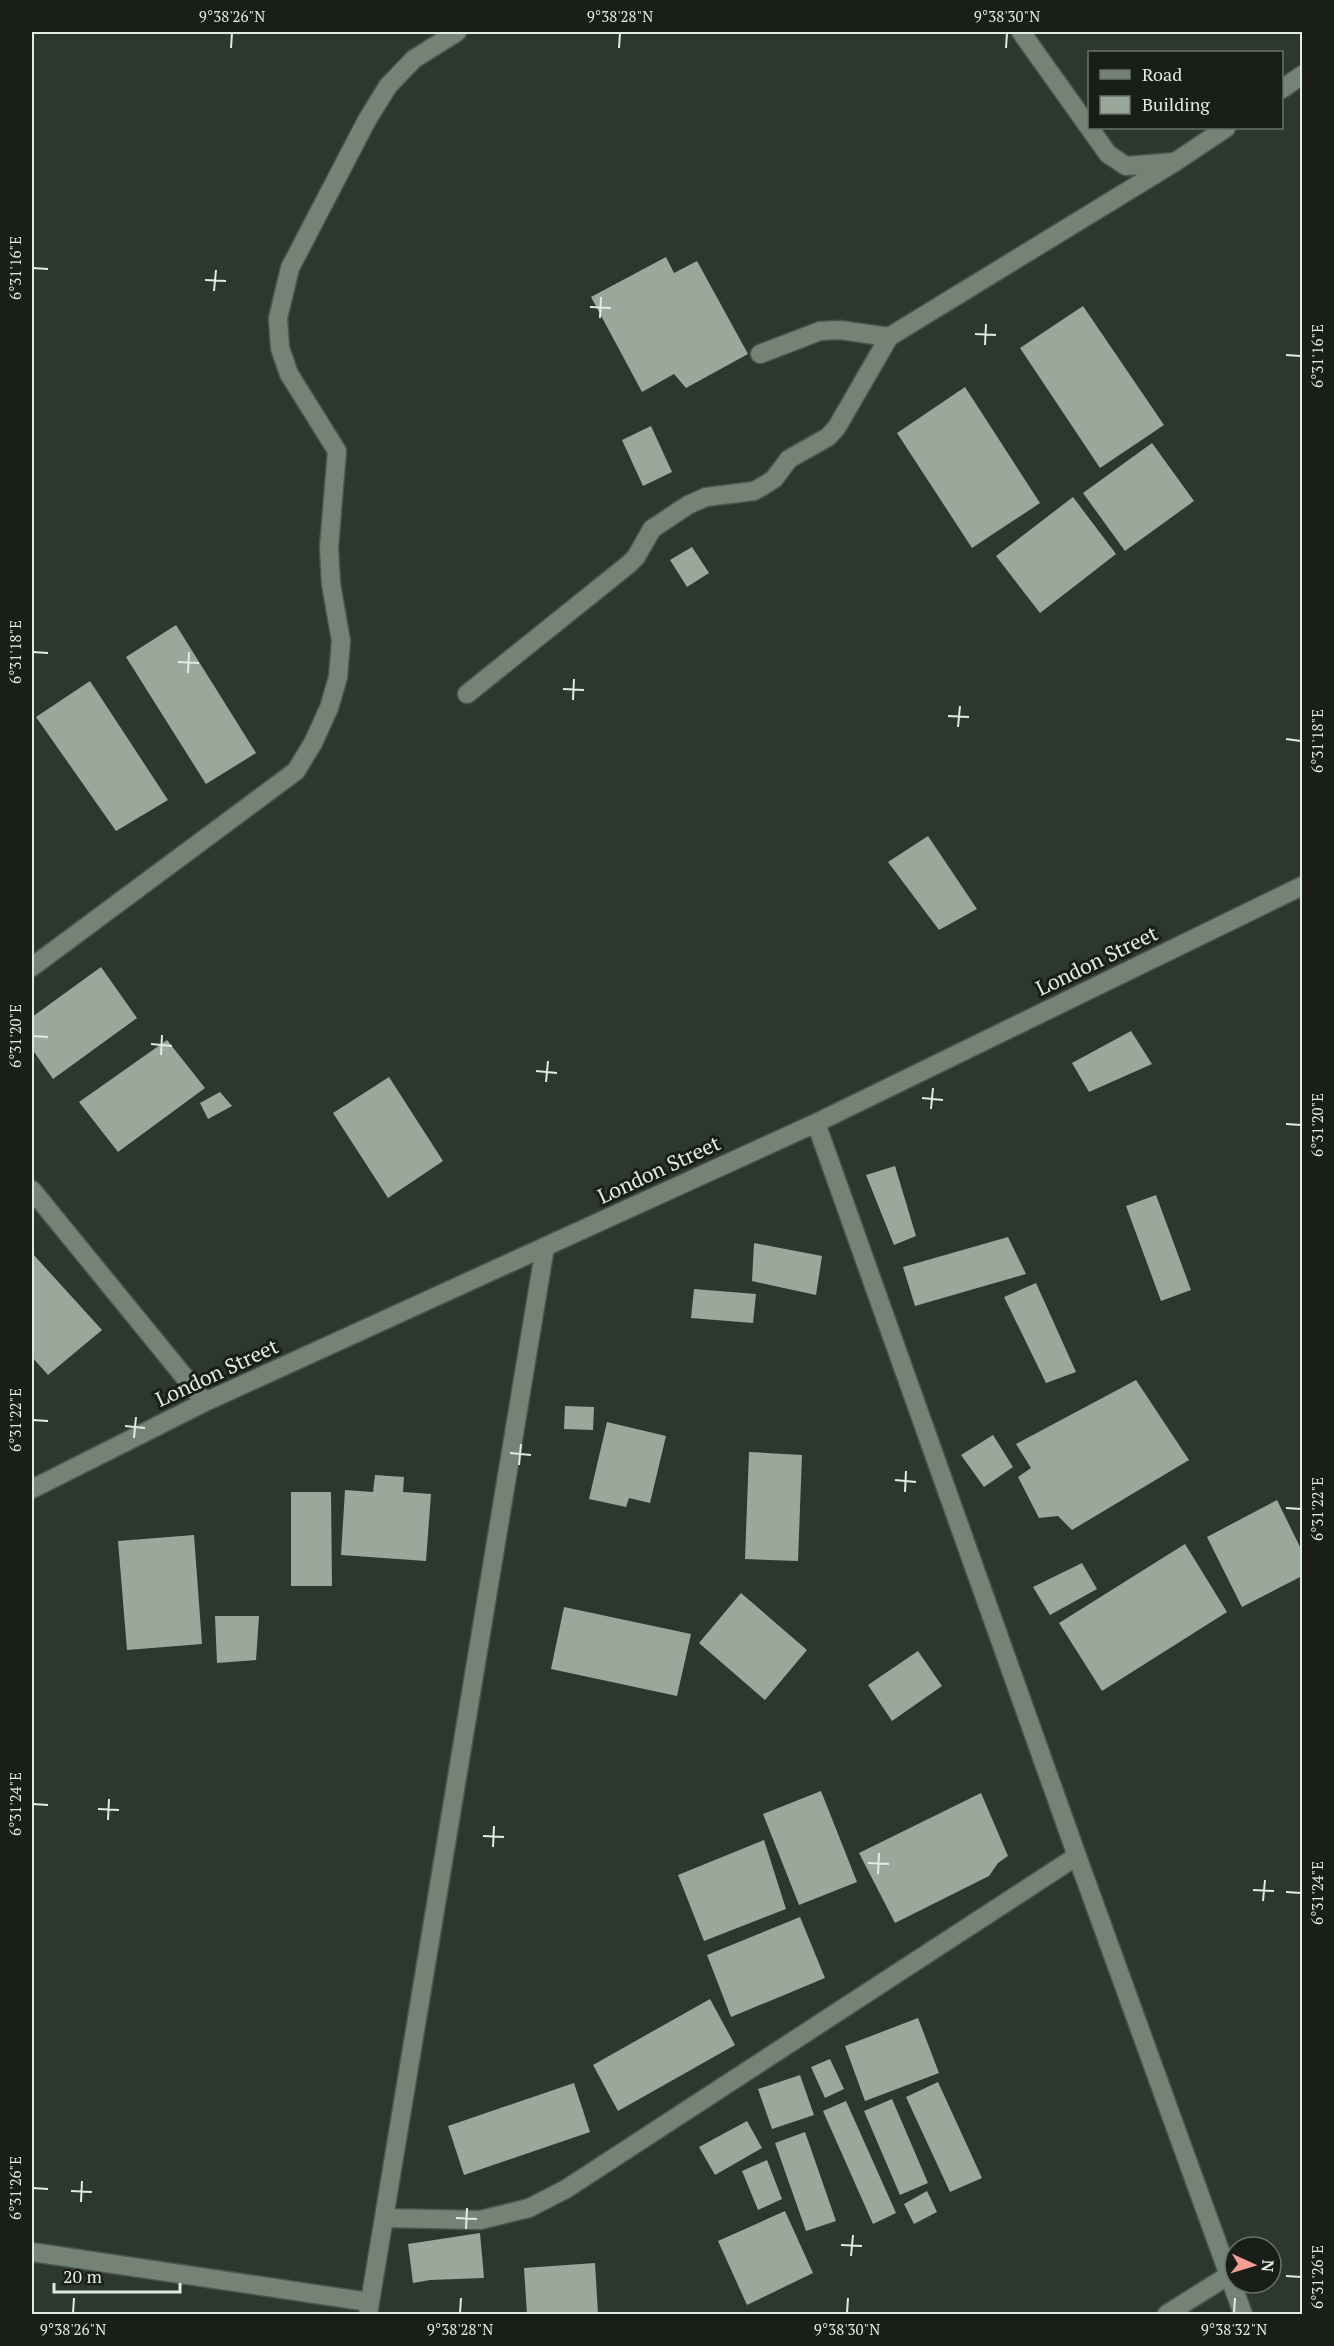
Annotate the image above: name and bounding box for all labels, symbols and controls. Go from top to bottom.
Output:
text: 9°38'26"N [199,6,265,26]
text: 9°38'28"N [587,6,653,26]
text: 9°38'30"N [974,6,1040,26]
legend [1088,51,1283,129]
text: Road [1142,62,1182,86]
text: Building [1142,92,1210,116]
text: 6°31'16"E [5,236,25,300]
text: 6°31'16"E [1307,324,1327,388]
text: 6°31'18"E [5,620,25,684]
text: 6°31'18"E [1307,709,1327,773]
street label: London Street [1031,918,1162,1002]
text: 6°31'20"E [5,1004,25,1068]
text: 6°31'20"E [1307,1093,1327,1157]
street label: London Street [593,1128,725,1210]
street label: London Street [151,1331,283,1413]
text: 6°31'22"E [5,1388,25,1452]
text: 6°31'22"E [1307,1477,1327,1541]
text: 6°31'24"E [5,1772,25,1836]
text: 6°31'24"E [1307,1861,1327,1925]
text: 6°31'26"E [5,2156,25,2220]
north arrow [1223,2235,1283,2295]
text: 6°31'26"E [1307,2245,1327,2309]
scale bar [54,2256,180,2294]
text: N [1257,2259,1279,2273]
text: 20 m [63,2264,103,2288]
text: 9°38'26"N [40,2319,106,2339]
text: 9°38'28"N [427,2319,493,2339]
text: 9°38'30"N [814,2319,880,2339]
text: 9°38'32"N [1201,2319,1267,2339]

